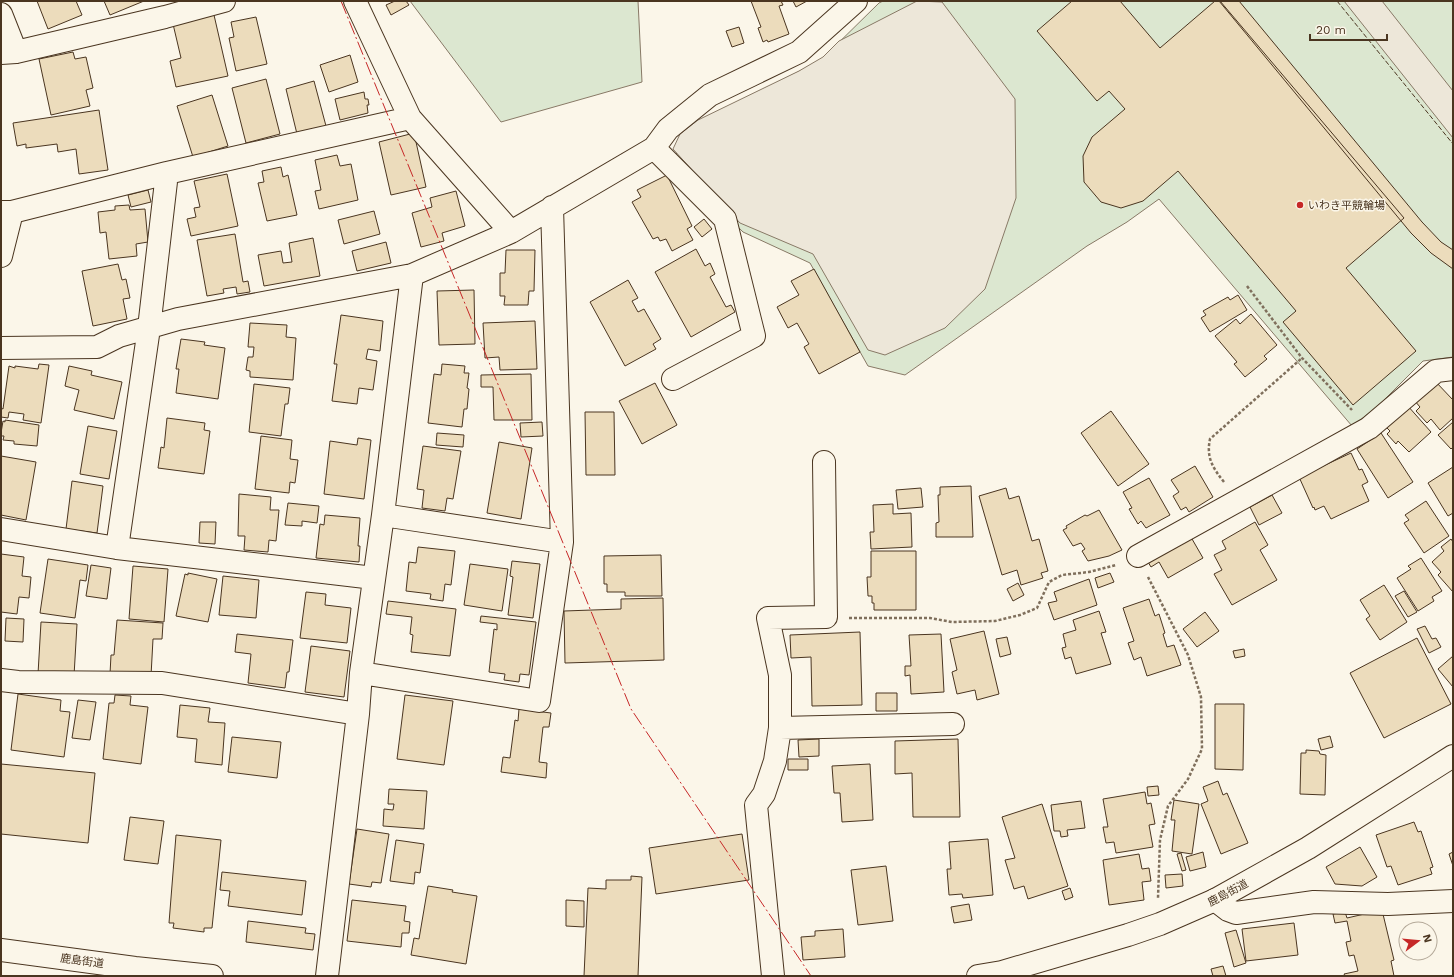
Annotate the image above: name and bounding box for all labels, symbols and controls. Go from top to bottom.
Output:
scale bar [1310,16,1387,42]
text: 20 m [1316,23,1346,37]
place label: いわき平競輪場 [1308,199,1385,212]
marker: いわき平競輪場 [1295,200,1305,210]
street label: 鹿島街道 [1206,877,1250,909]
north arrow [1398,921,1438,961]
text: N [1420,933,1435,944]
street label: 鹿島街道 [59,952,105,970]

